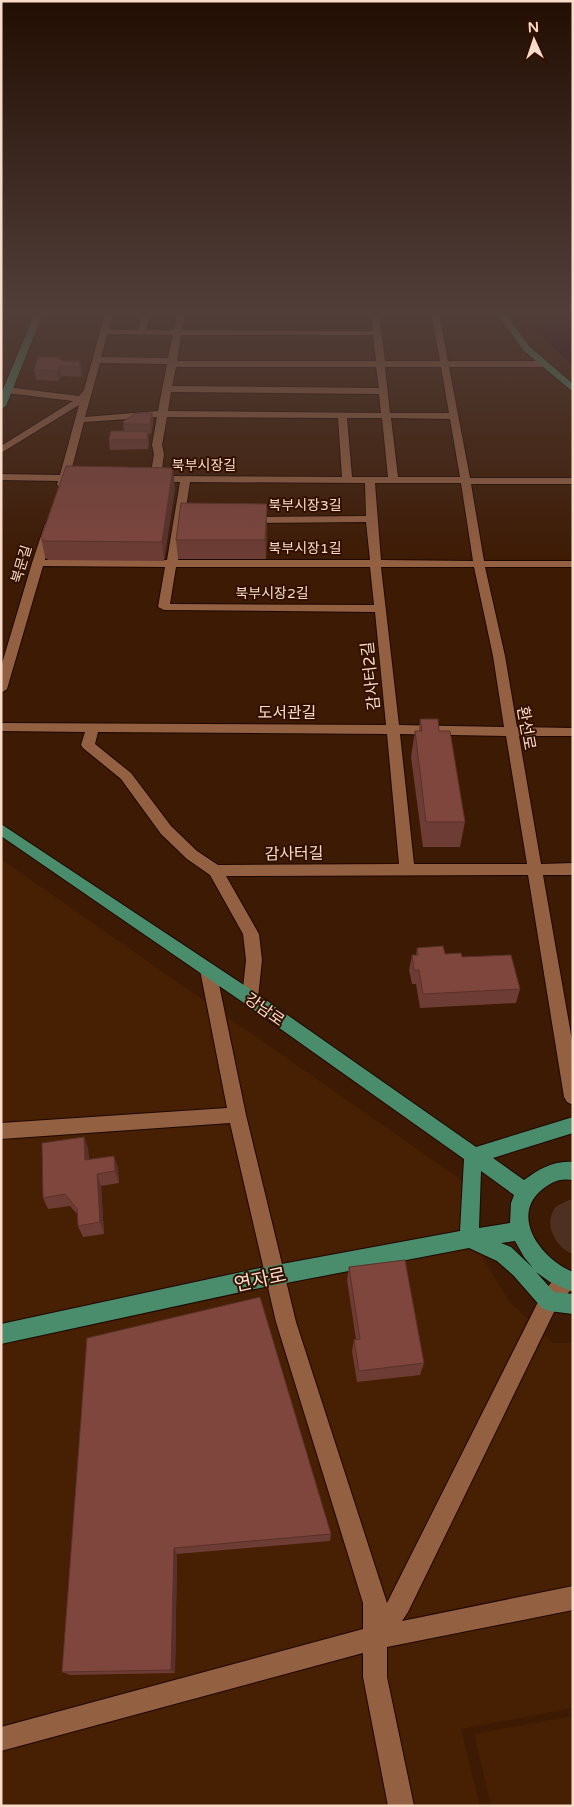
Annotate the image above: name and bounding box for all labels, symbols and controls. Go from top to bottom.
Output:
north arrow [509,15,559,65]
text: N [527,19,539,36]
street label: 북부시장길 [172,457,236,474]
street label: 북부시장3길 [268,497,342,514]
street label: 북부시장1길 [268,540,342,557]
street label: 북문길 [8,543,35,585]
street label: 북부시장2길 [235,585,309,602]
street label: 감사터2길 [357,641,385,711]
street label: 도서관길 [258,703,316,723]
street label: 환선로 [512,705,540,752]
street label: 감사터길 [264,843,324,865]
street label: 강남로 [241,989,288,1031]
street label: 연자로 [232,1264,288,1296]

